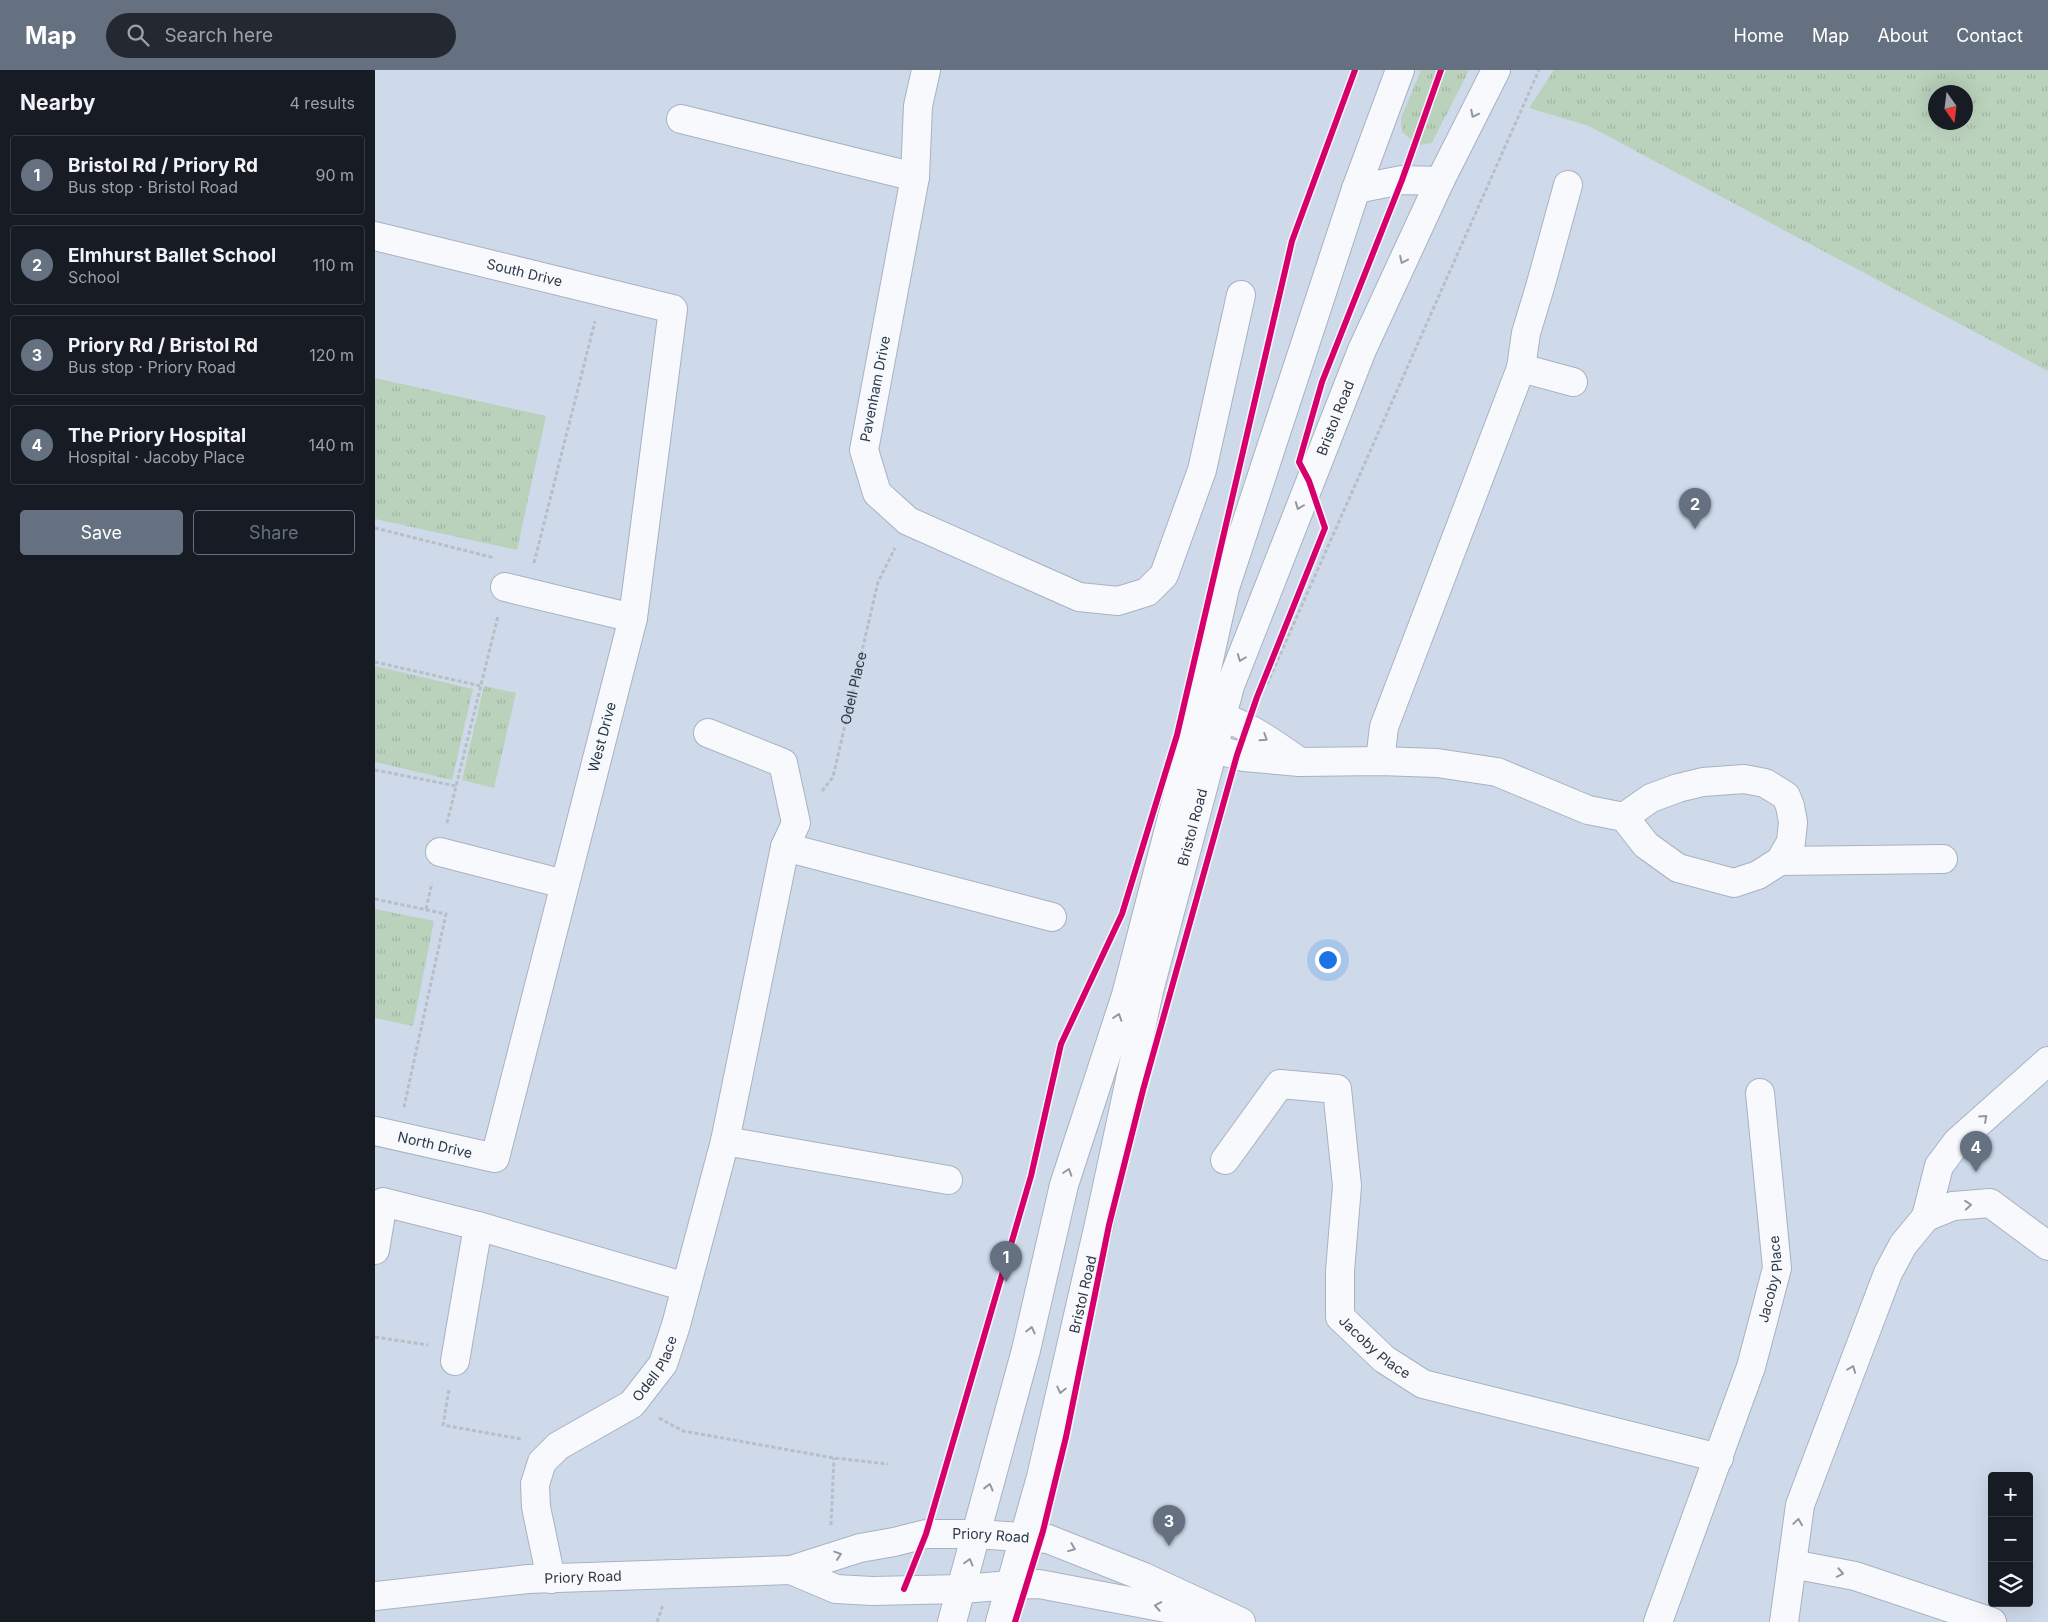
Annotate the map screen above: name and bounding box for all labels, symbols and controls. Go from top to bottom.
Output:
search box [106,13,456,58]
text: Map [25,21,76,50]
icon: search [124,21,152,49]
text: Search here [164,24,273,47]
text: Home [1734,25,1784,46]
text: Map [1812,25,1849,46]
text: About [1877,25,1928,46]
text: Contact [1956,25,2023,46]
north arrow [1928,85,1973,130]
text: Nearby [20,90,95,115]
text: 4 results [290,93,355,113]
one-way arrow [1471,108,1481,117]
text: Bristol Rd / Priory Rd [68,154,258,177]
text: 1 [34,165,40,185]
text: 90 m [315,165,354,185]
text: Bus stop · Bristol Road [68,177,238,197]
text: Elmhurst Ballet School [68,244,276,267]
text: 2 [32,255,42,275]
text: 110 m [312,255,354,275]
street label: South Drive [485,255,564,290]
one-way arrow [1399,255,1410,264]
text: School [68,267,120,287]
text: Priory Rd / Bristol Rd [68,334,258,357]
street label: Pavenham Drive [856,334,893,443]
text: 3 [32,345,42,365]
text: 120 m [309,345,354,365]
text: Bus stop · Priory Road [68,357,236,377]
street label: Bristol Road [1312,378,1357,458]
text: The Priory Hospital [68,424,246,447]
text: 4 [32,435,42,455]
text: 140 m [309,435,354,455]
text: Hospital · Jacoby Place [68,447,245,467]
pin: 2 [1679,488,1711,529]
one-way arrow [1295,501,1305,510]
button: Save [20,510,183,555]
button: Share [193,510,355,555]
street label: Odell Place [836,650,870,726]
one-way arrow [1237,653,1247,661]
street label: West Drive [584,700,619,774]
one-way arrow [1259,731,1268,741]
street label: Bristol Road [1174,787,1210,868]
your location [1315,947,1341,973]
one-way arrow [1113,1014,1123,1022]
one-way arrow [1978,1115,1987,1124]
street label: North Drive [396,1128,474,1161]
pin: 4 [1960,1131,1992,1172]
one-way arrow [1062,1168,1072,1176]
one-way arrow [1965,1200,1973,1211]
street label: Jacoby Place [1754,1235,1785,1324]
pin: 1 [990,1241,1022,1282]
street label: Bristol Road [1065,1254,1100,1335]
street label: Jacoby Place [1336,1312,1414,1382]
one-way arrow [1025,1325,1036,1334]
street label: Odell Place [628,1333,680,1405]
one-way arrow [1846,1365,1856,1374]
one-way arrow [1056,1386,1067,1395]
map controls [1988,1472,2033,1607]
button: + [1988,1472,2033,1517]
one-way arrow [983,1482,994,1491]
pin: 3 [1153,1505,1185,1546]
one-way arrow [1792,1517,1803,1525]
button: − [1988,1517,2033,1562]
street label: Priory Road [952,1525,1030,1546]
one-way arrow [1067,1542,1076,1552]
one-way arrow [833,1551,841,1561]
one-way arrow [964,1558,974,1566]
button: layers [1988,1562,2033,1607]
street label: Priory Road [544,1567,622,1586]
one-way arrow [1836,1568,1844,1578]
one-way arrow [1153,1602,1162,1612]

